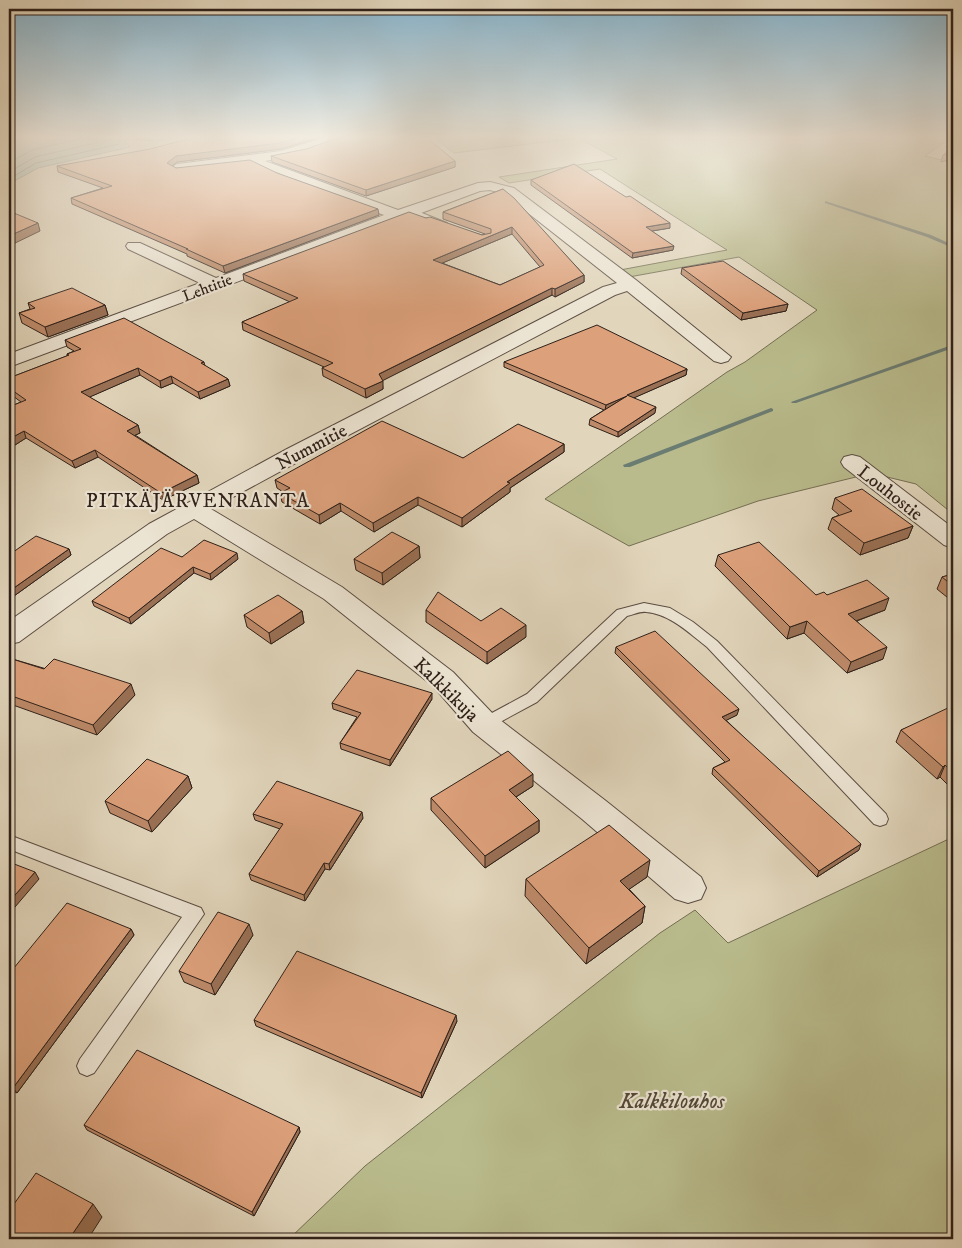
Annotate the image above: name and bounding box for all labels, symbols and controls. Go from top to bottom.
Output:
street label: Lehtitie [180,269,235,307]
street label: Nummitie [272,419,351,475]
street label: Louhostie [853,461,927,526]
district label: PITKÄJÄRVENRANTA [86,489,310,514]
street label: Kalkkikuja [408,653,483,727]
park label: Kalkkilouhos [619,1088,726,1115]

